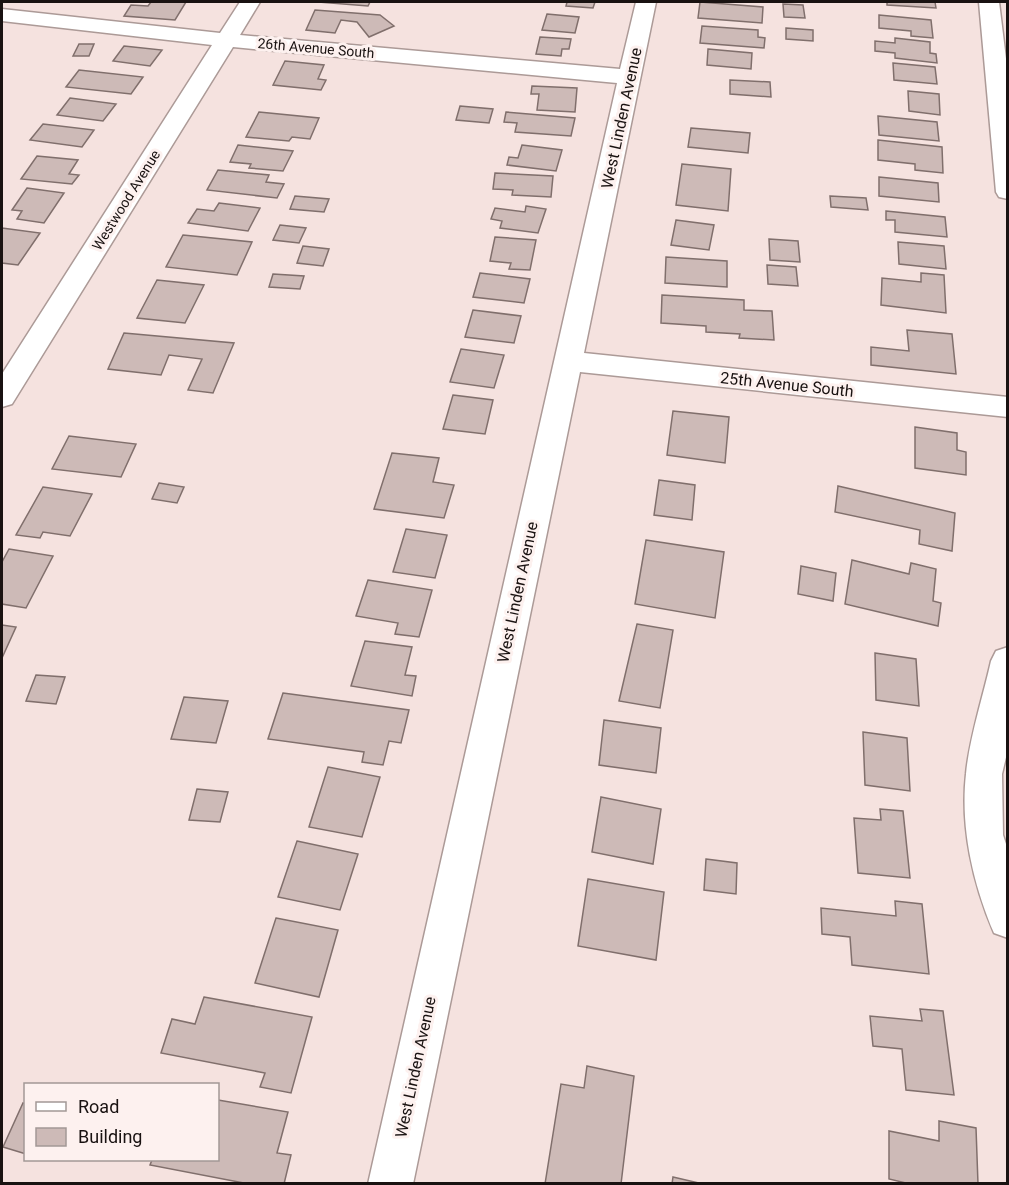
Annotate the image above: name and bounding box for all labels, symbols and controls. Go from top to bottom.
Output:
street label: 26th Avenue South [257,35,375,61]
street label: West Linden Avenue [597,46,646,190]
street label: Westwood Avenue [89,147,163,253]
street label: 25th Avenue South [719,368,854,401]
street label: West Linden Avenue [493,520,542,664]
street label: West Linden Avenue [391,995,440,1139]
legend [24,1083,219,1161]
text: Road [78,1096,119,1117]
text: Building [78,1126,142,1147]

